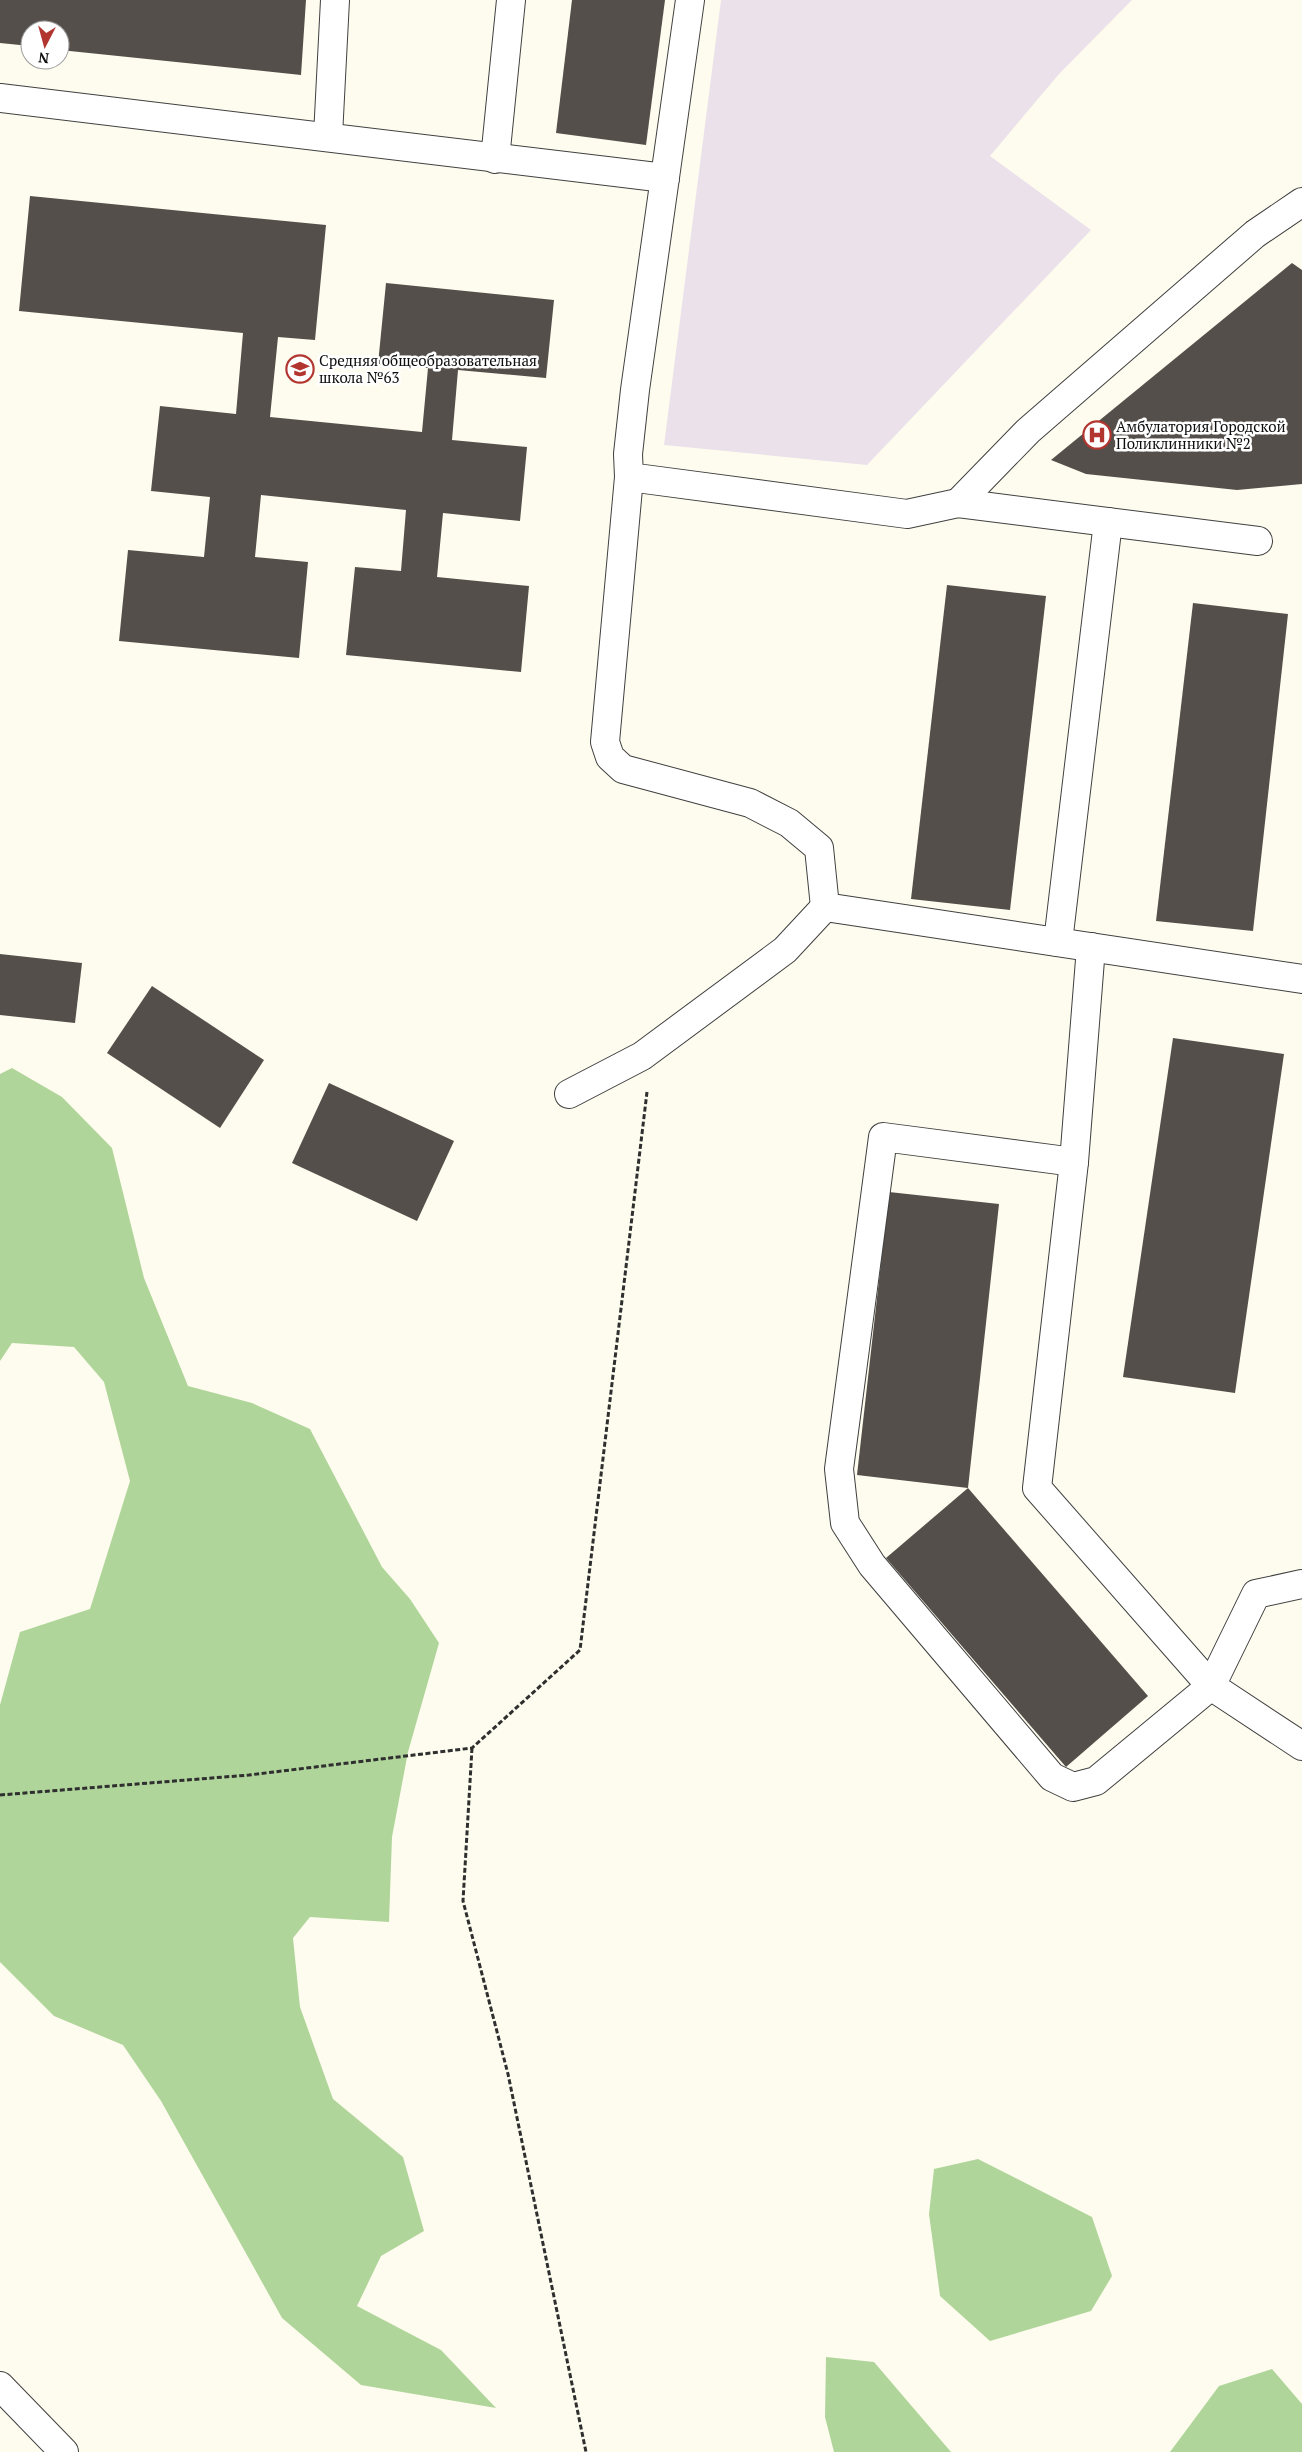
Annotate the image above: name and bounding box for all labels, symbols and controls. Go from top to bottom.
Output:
north arrow [20,20,70,70]
text: N [37,48,50,68]
place label: Средняя общеобразовательная школа №63 [319,350,537,387]
school or university icon: Средняя общеобразовательная школа №63 [285,354,315,384]
place label: Амбулатория Городской Поликлинники №2 [1116,416,1286,453]
hospital icon: Амбулатория Городской Поликлинники №2 [1082,420,1112,450]

